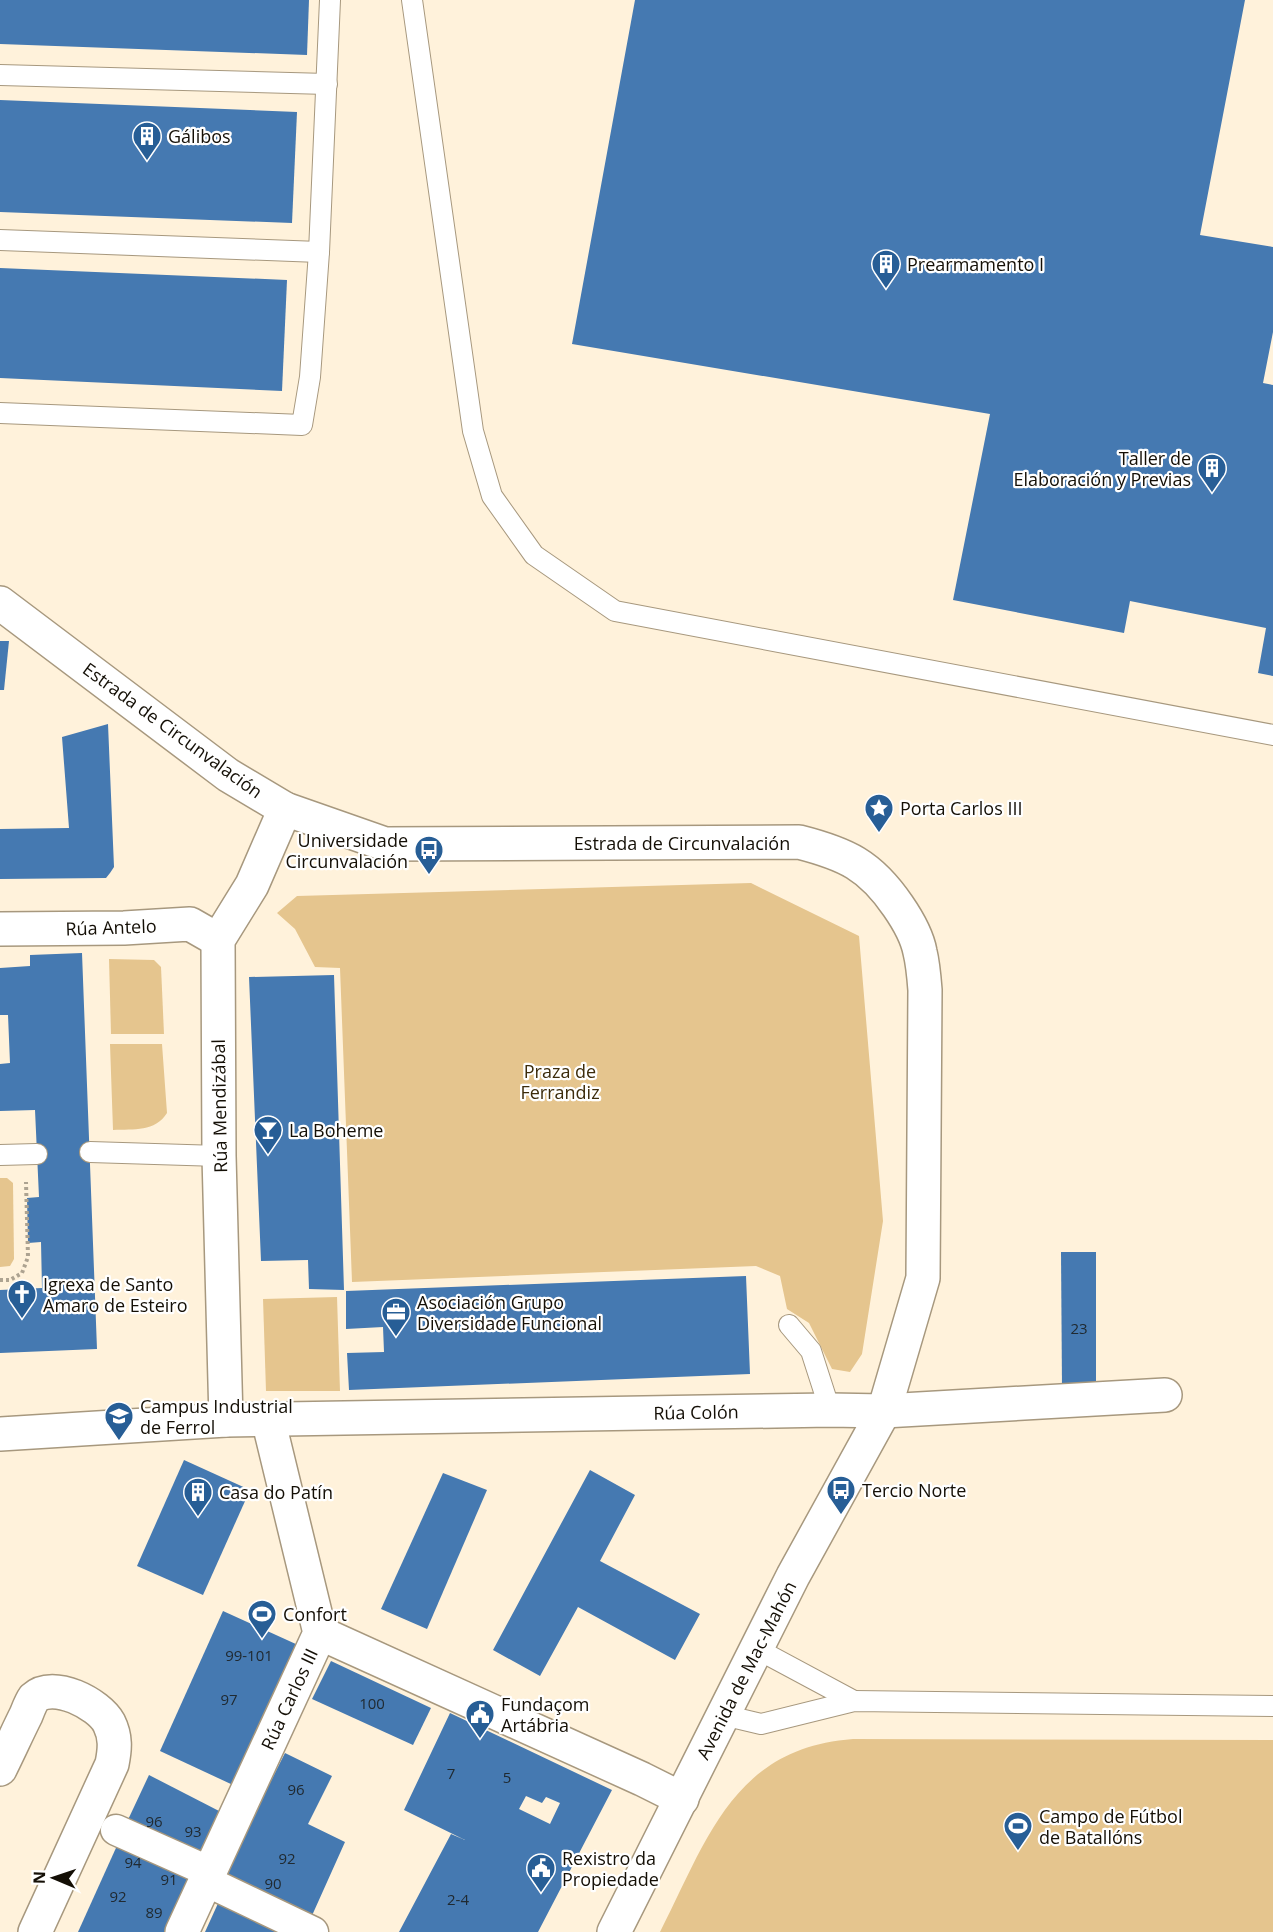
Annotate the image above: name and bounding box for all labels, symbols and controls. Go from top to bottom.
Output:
building icon: Gálibos [131,120,163,162]
place label: Gálibos [168,124,231,148]
building icon: Prearmamento I [870,248,902,290]
place label: Prearmamento I [907,252,1044,276]
place label: Taller de Elaboración y Previas [1013,446,1191,491]
building icon: Taller de Elaboración y Previas [1196,452,1228,494]
street label: Estrada de Circunvalación [78,657,268,803]
place icon: Porta Carlos III [863,792,895,834]
place label: Porta Carlos III [900,796,1023,820]
place label: Universidade Circunvalación [285,828,408,873]
street label: Estrada de Circunvalación [574,831,790,855]
bus stop icon: Universidade Circunvalación [413,834,445,876]
street label: Rúa Antelo [65,913,157,941]
street label: Rúa Mendizábal [206,1039,232,1173]
park label: Praza de Ferrandiz [520,1059,600,1104]
bar icon: La Boheme [252,1114,284,1156]
place label: La Boheme [289,1118,383,1142]
place label: Igrexa de Santo Amaro de Esteiro [43,1272,188,1317]
church icon: Igrexa de Santo Amaro de Esteiro [6,1278,38,1320]
place label: Asociación Grupo Diversidade Funcional [417,1290,602,1335]
office icon: Asociación Grupo Diversidade Funcional [380,1296,412,1338]
house number: 23 [1070,1318,1088,1338]
place label: Campus Industrial de Ferrol [140,1394,293,1439]
street label: Rúa Colón [653,1399,739,1425]
school or university icon: Campus Industrial de Ferrol [103,1400,135,1442]
bus stop icon: Tercio Norte [825,1474,857,1516]
building icon: Casa do Patín [182,1476,214,1518]
place label: Tercio Norte [862,1478,966,1502]
place label: Casa do Patín [219,1480,333,1504]
street label: Avenida de Mac-Mahón [691,1577,801,1763]
sports icon: Confort [246,1598,278,1640]
place label: Confort [283,1602,347,1626]
street label: Rúa Carlos III [255,1644,323,1754]
house number: 99-101 [225,1645,273,1665]
house number: 97 [220,1689,238,1709]
place label: Fundaçom Artábria [501,1692,590,1737]
house number: 100 [359,1693,385,1713]
public building icon: Fundaçom Artábria [464,1698,496,1740]
house number: 7 [447,1763,455,1783]
house number: 5 [503,1767,511,1787]
house number: 96 [287,1779,305,1799]
place label: Campo de Fútbol de Batallóns [1039,1804,1182,1849]
sports icon: Campo de Fútbol de Batallóns [1002,1810,1034,1852]
house number: 96 [145,1811,163,1831]
house number: 93 [184,1821,202,1841]
place label: Rexistro da Propiedade [562,1846,659,1891]
north arrow [24,1848,84,1908]
house number: 92 [278,1848,296,1868]
house number: 94 [124,1852,142,1872]
public building icon: Rexistro da Propiedade [525,1852,557,1894]
house number: 91 [160,1869,178,1889]
text: N [28,1871,50,1884]
house number: 90 [264,1873,282,1893]
house number: 92 [109,1886,127,1906]
house number: 2-4 [447,1889,469,1909]
house number: 89 [145,1902,163,1922]

